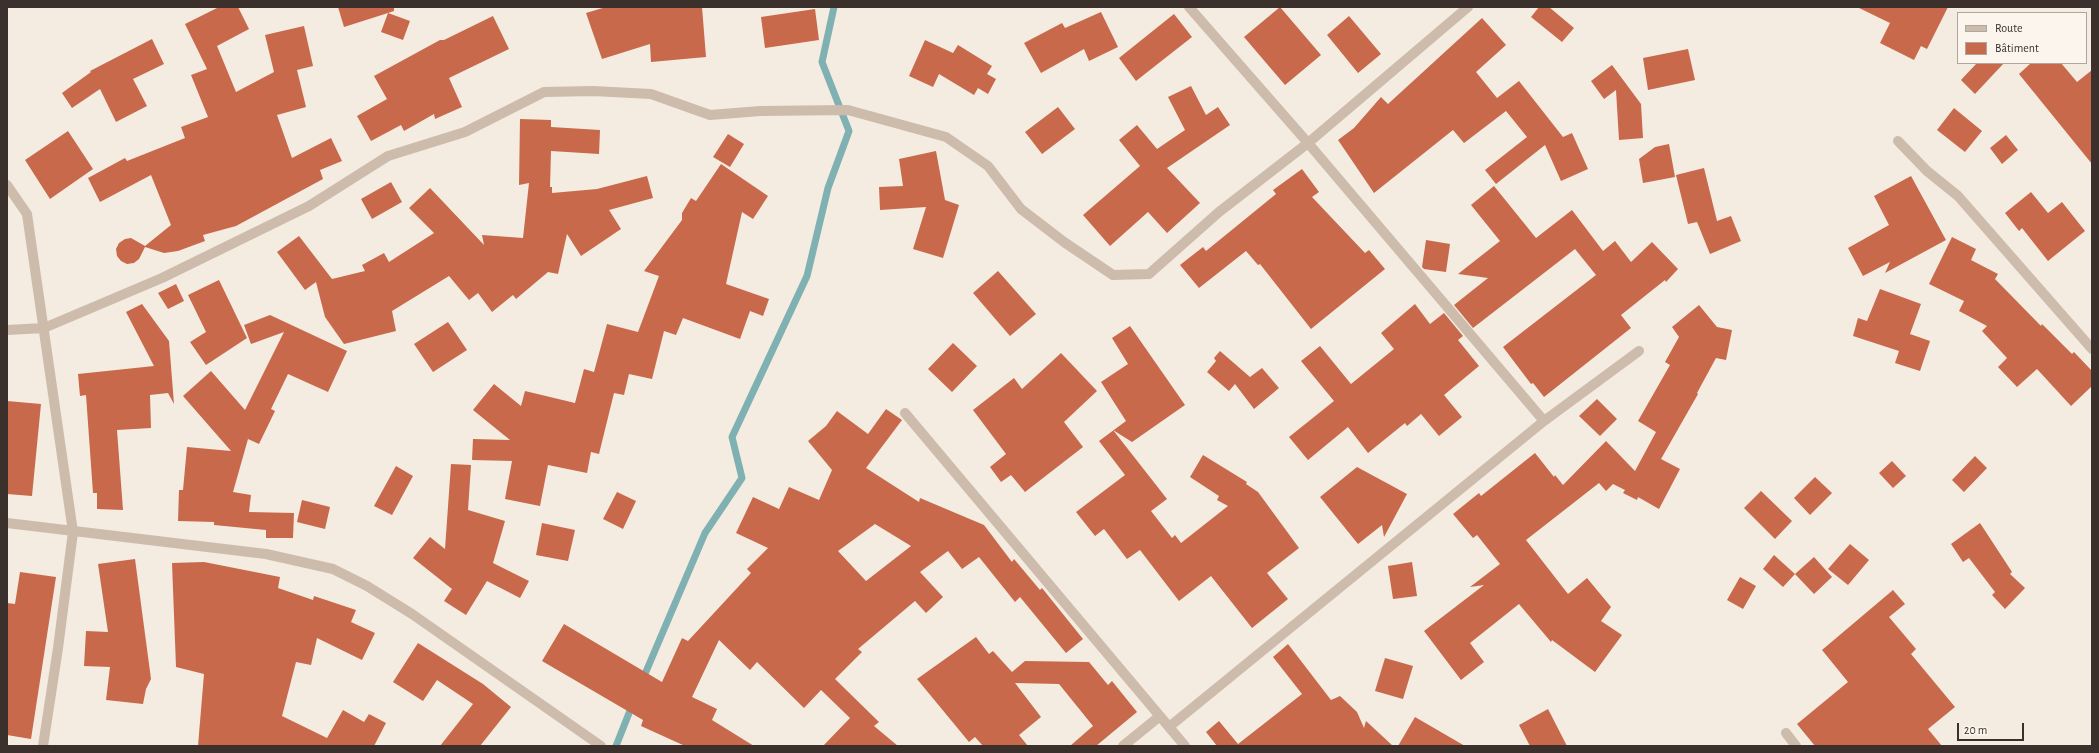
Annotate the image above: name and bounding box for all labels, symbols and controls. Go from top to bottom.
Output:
legend [1957,12,2087,64]
text: Route [1995,22,2022,34]
text: Bâtiment [1995,42,2039,54]
scale bar [1959,715,2026,741]
text: 20 m [1964,724,1987,736]

